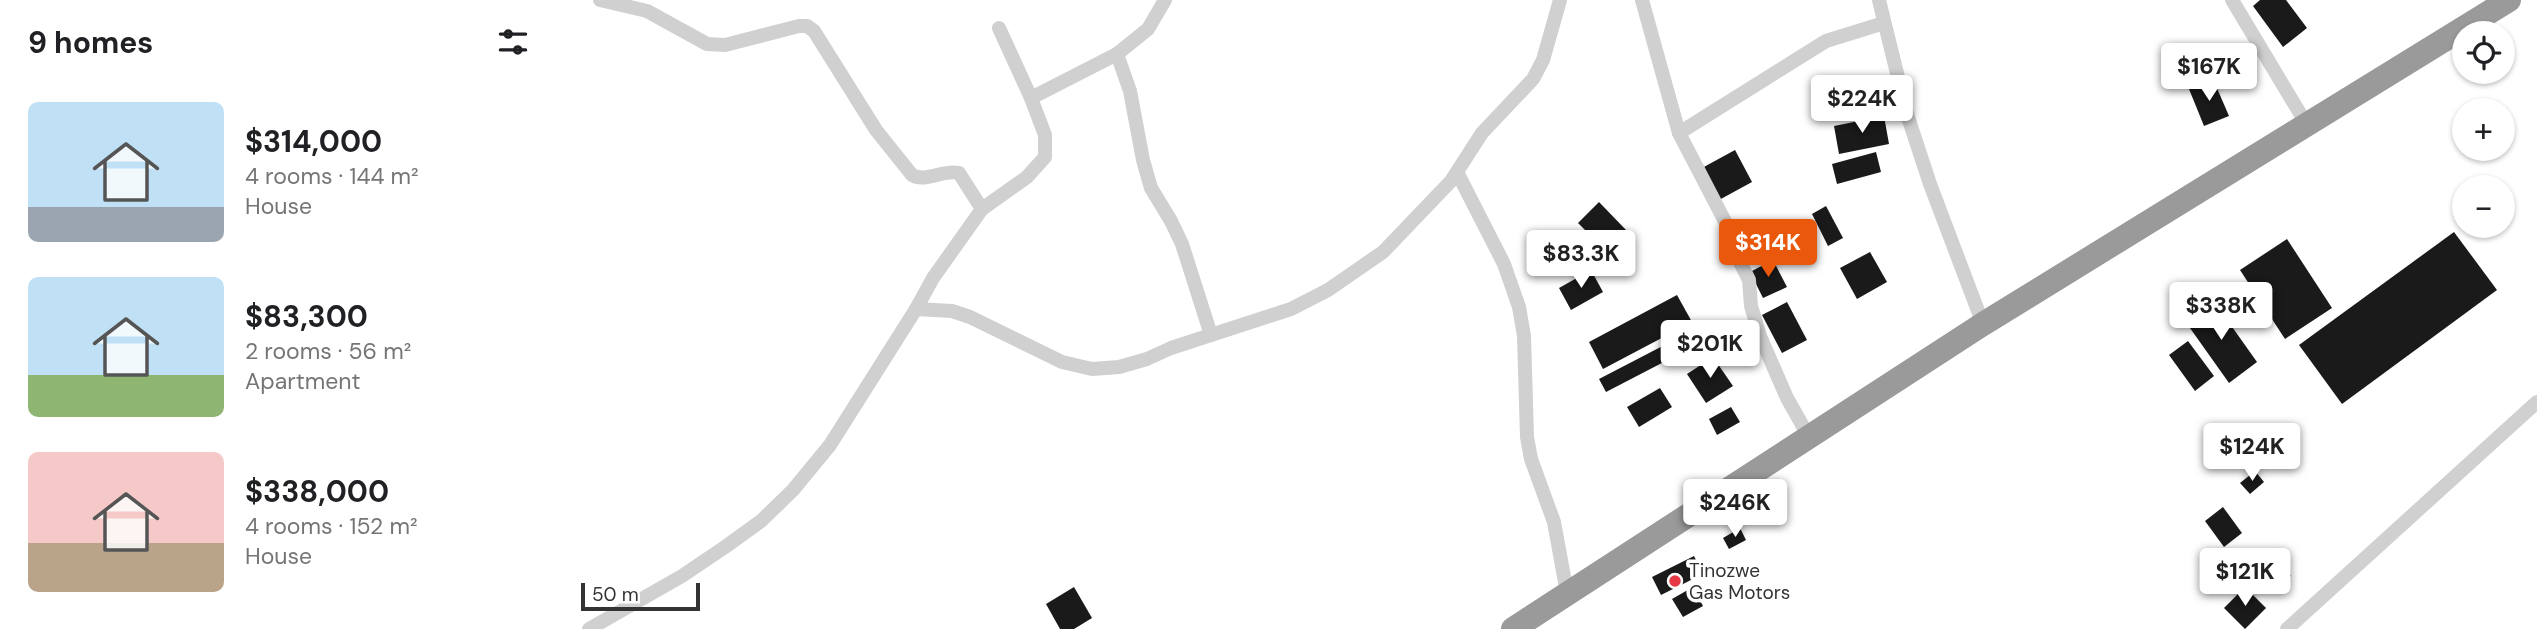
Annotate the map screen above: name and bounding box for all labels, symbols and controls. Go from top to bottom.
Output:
map controls [2452,21,2515,238]
button: locate [2452,21,2515,84]
text: 9 homes [28,23,153,62]
icon: filters [494,23,532,61]
pin: $167K [2160,43,2258,103]
text: $167K [2177,51,2241,81]
pin: $224K [1813,76,1911,135]
text: $224K [1827,83,1897,113]
button: + [2452,98,2515,161]
text: $314,000 [245,122,382,161]
icon: home [84,130,168,214]
text: 4 rooms · 144 m² [245,161,419,191]
button: − [2452,175,2515,238]
text: House [245,191,312,221]
pin: $314K [1719,219,1817,279]
text: $314K [1735,227,1801,257]
pin: $83.3K [1524,230,1638,290]
text: $83.3K [1542,238,1620,268]
pin: $338K [2172,282,2270,342]
text: $338K [2185,290,2257,320]
text: $83,300 [245,297,368,336]
icon: home [84,305,168,389]
pin: $201K [1661,320,1759,380]
text: $201K [1677,328,1743,358]
text: 2 rooms · 56 m² [245,336,411,366]
text: Apartment [245,366,360,396]
pin: $124K [2203,424,2301,483]
text: $124K [2219,431,2285,461]
text: $338,000 [245,472,389,511]
icon: home [84,480,168,564]
pin: $246K [1686,480,1784,539]
text: $246K [1699,487,1771,517]
text: 4 rooms · 152 m² [245,511,418,541]
text: House [245,541,312,571]
pin: $121K [2196,548,2294,608]
text: $121K [2216,556,2274,586]
place label: Tinozwe Gas Motors [1689,558,1790,605]
marker: Tinozwe Gas Motors [1667,573,1683,589]
scale bar [581,580,700,612]
text: 50 m [592,582,639,607]

